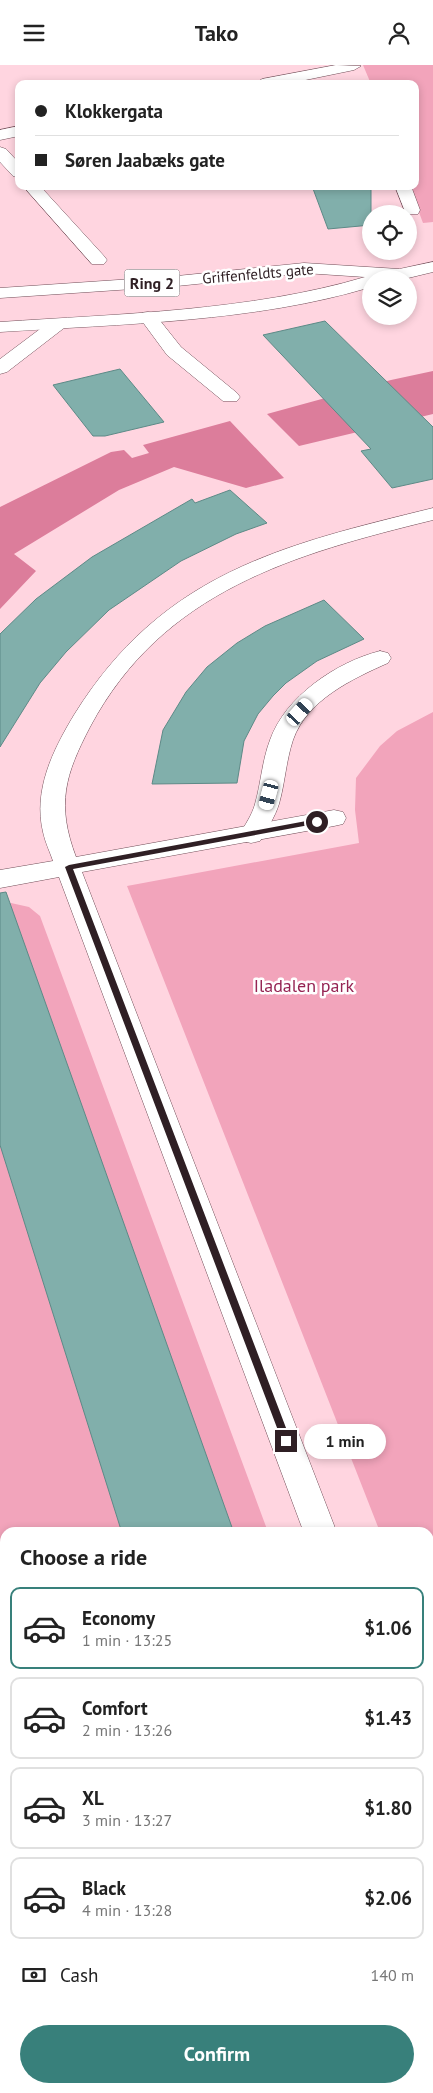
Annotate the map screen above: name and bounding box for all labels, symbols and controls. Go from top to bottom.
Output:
icon: menu [20,19,48,47]
text: Tako [195,19,238,47]
icon: person [385,19,413,47]
text: Klokkergata [65,99,163,123]
text: Søren Jaabæks gate [65,148,225,172]
map controls [362,205,417,325]
button: locate [362,205,417,260]
street label: Griffenfeldts gate [202,259,314,288]
road number: Ring 2 [124,269,180,297]
button: layers [362,270,417,325]
car [284,696,315,728]
car [257,779,280,811]
route start [306,811,328,833]
park label: Iladalen park [254,974,355,997]
callout: 1 min [304,1423,386,1459]
route end [275,1430,297,1452]
text: 1 min [325,1431,365,1451]
text: Choose a ride [20,1543,147,1571]
icon: car [22,1606,67,1651]
text: Economy [82,1606,155,1630]
text: $1.06 [364,1616,412,1640]
text: 1 min · 13:25 [82,1630,172,1650]
icon: car [22,1696,67,1741]
text: Comfort [82,1696,148,1720]
text: $1.43 [364,1706,412,1730]
text: 2 min · 13:26 [82,1720,172,1740]
icon: car [22,1786,67,1831]
text: XL [82,1786,104,1810]
text: $1.80 [364,1796,412,1820]
text: 3 min · 13:27 [82,1810,172,1830]
icon: car [22,1876,67,1921]
text: Black [82,1876,126,1900]
text: $2.06 [364,1886,412,1910]
text: 4 min · 13:28 [82,1900,172,1920]
icon: cash [20,1961,48,1989]
text: Cash [60,1963,98,1987]
text: 140 m [371,1965,414,1985]
button: Confirm [20,2025,414,2083]

